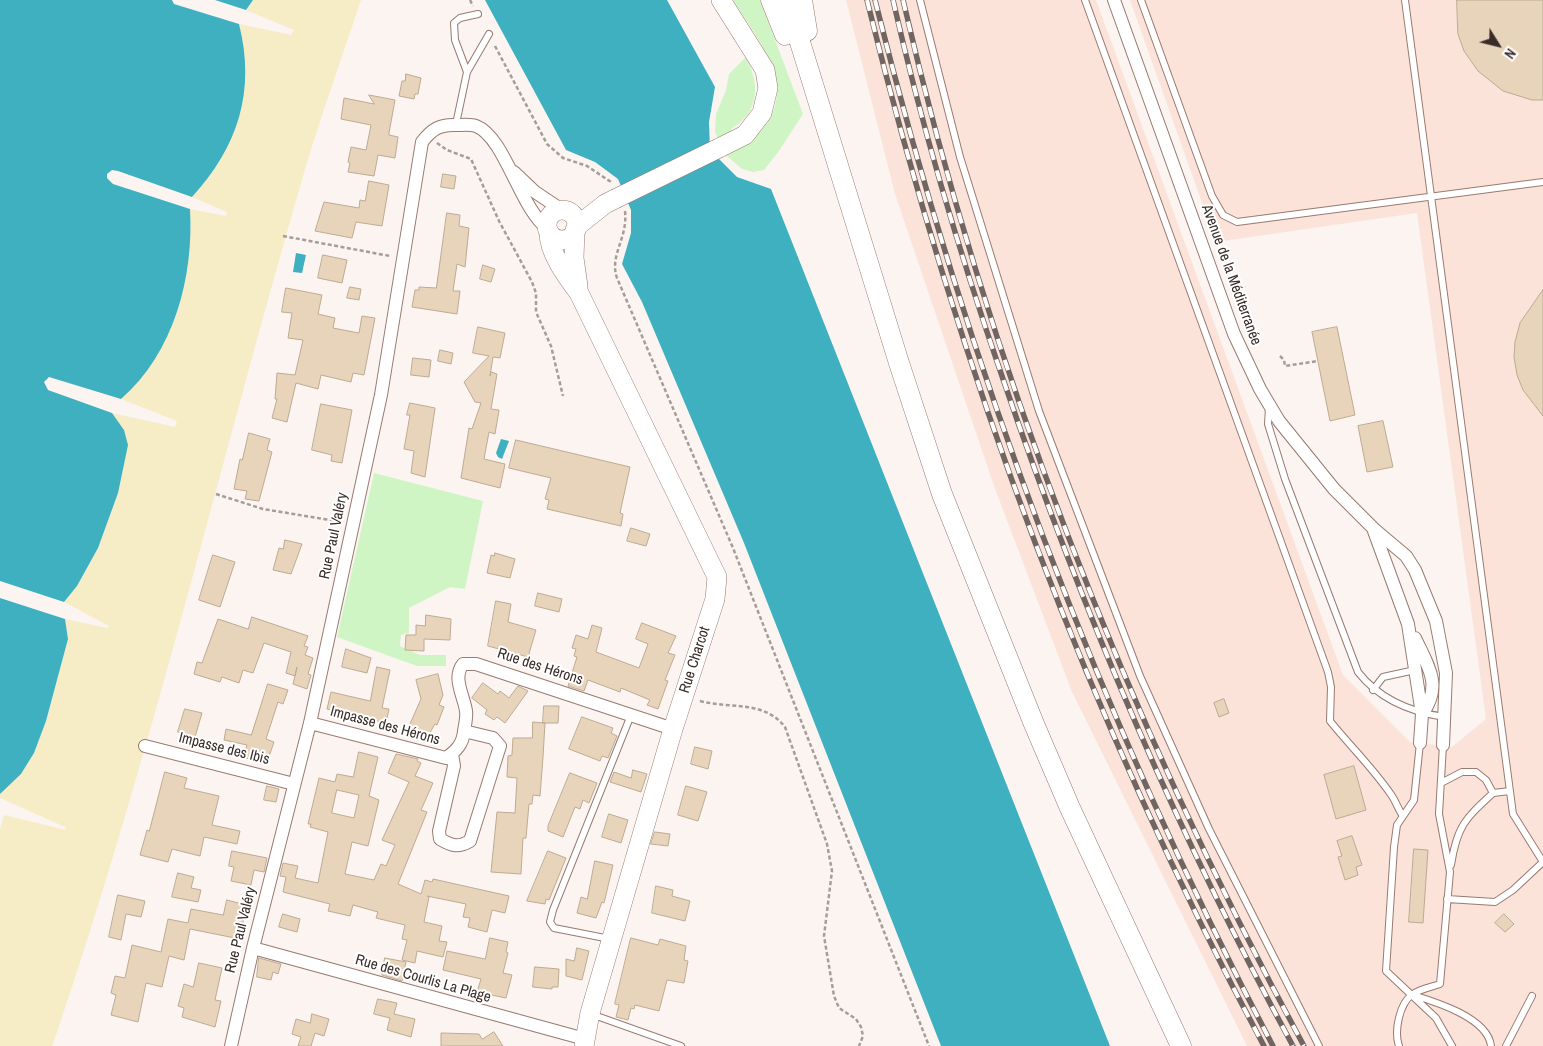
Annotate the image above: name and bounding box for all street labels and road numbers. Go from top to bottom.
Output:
street label: Avenue de la Méditerranée [1197,202,1265,348]
street label: Rue Paul Valéry [316,491,352,581]
street label: Rue Charcot [676,624,714,696]
street label: Rue des Hérons [495,645,585,689]
street label: Impasse des Hérons [328,703,442,749]
street label: Impasse des Ibis [177,729,271,769]
street label: Rue Paul Valéry [222,885,260,975]
street label: Rue des Courlis La Plage [353,951,493,1007]

